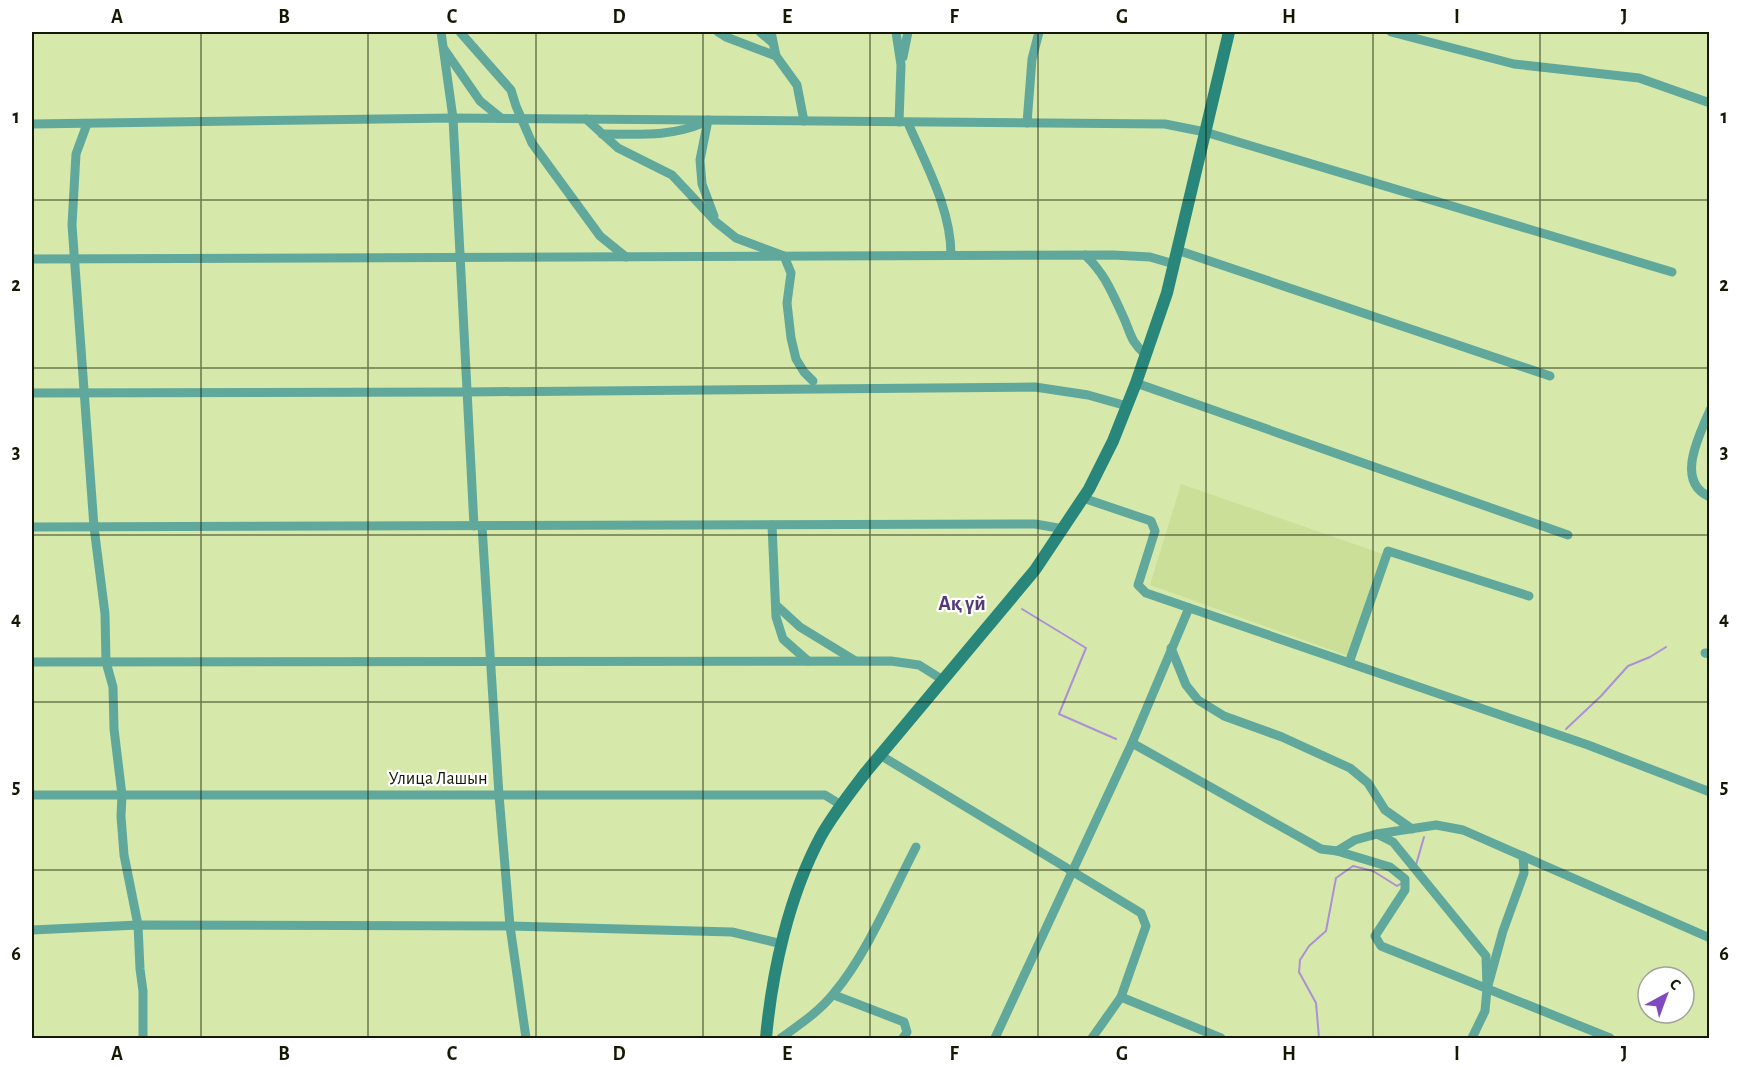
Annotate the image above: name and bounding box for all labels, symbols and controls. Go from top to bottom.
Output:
text: A [111,7,123,27]
text: B [278,7,290,27]
text: C [447,7,458,27]
text: D [612,7,626,27]
text: E [782,7,792,27]
text: F [949,7,959,27]
text: G [1116,7,1128,27]
text: H [1282,7,1296,27]
text: I [1454,7,1460,27]
text: J [1621,7,1627,27]
text: 1 [12,107,20,127]
text: 1 [1720,107,1728,127]
text: 2 [11,275,21,295]
text: 2 [1719,275,1729,295]
text: 3 [12,442,20,462]
text: 3 [1720,442,1728,462]
district label: Ақ үй [938,593,986,614]
text: 4 [11,609,21,629]
text: 4 [1719,609,1729,629]
street label: Улица Лашын [388,770,488,788]
text: 5 [12,777,20,797]
text: 5 [1720,777,1728,797]
text: 6 [11,944,21,964]
text: 6 [1719,944,1729,964]
north arrow [1636,965,1696,1025]
text: С [1667,975,1684,993]
text: A [111,1044,123,1064]
text: B [278,1044,290,1064]
text: C [447,1044,458,1064]
text: D [612,1044,626,1064]
text: E [782,1044,792,1064]
text: F [949,1044,959,1064]
text: G [1116,1044,1128,1064]
text: H [1282,1044,1296,1064]
text: I [1454,1044,1460,1064]
text: J [1621,1044,1627,1064]

